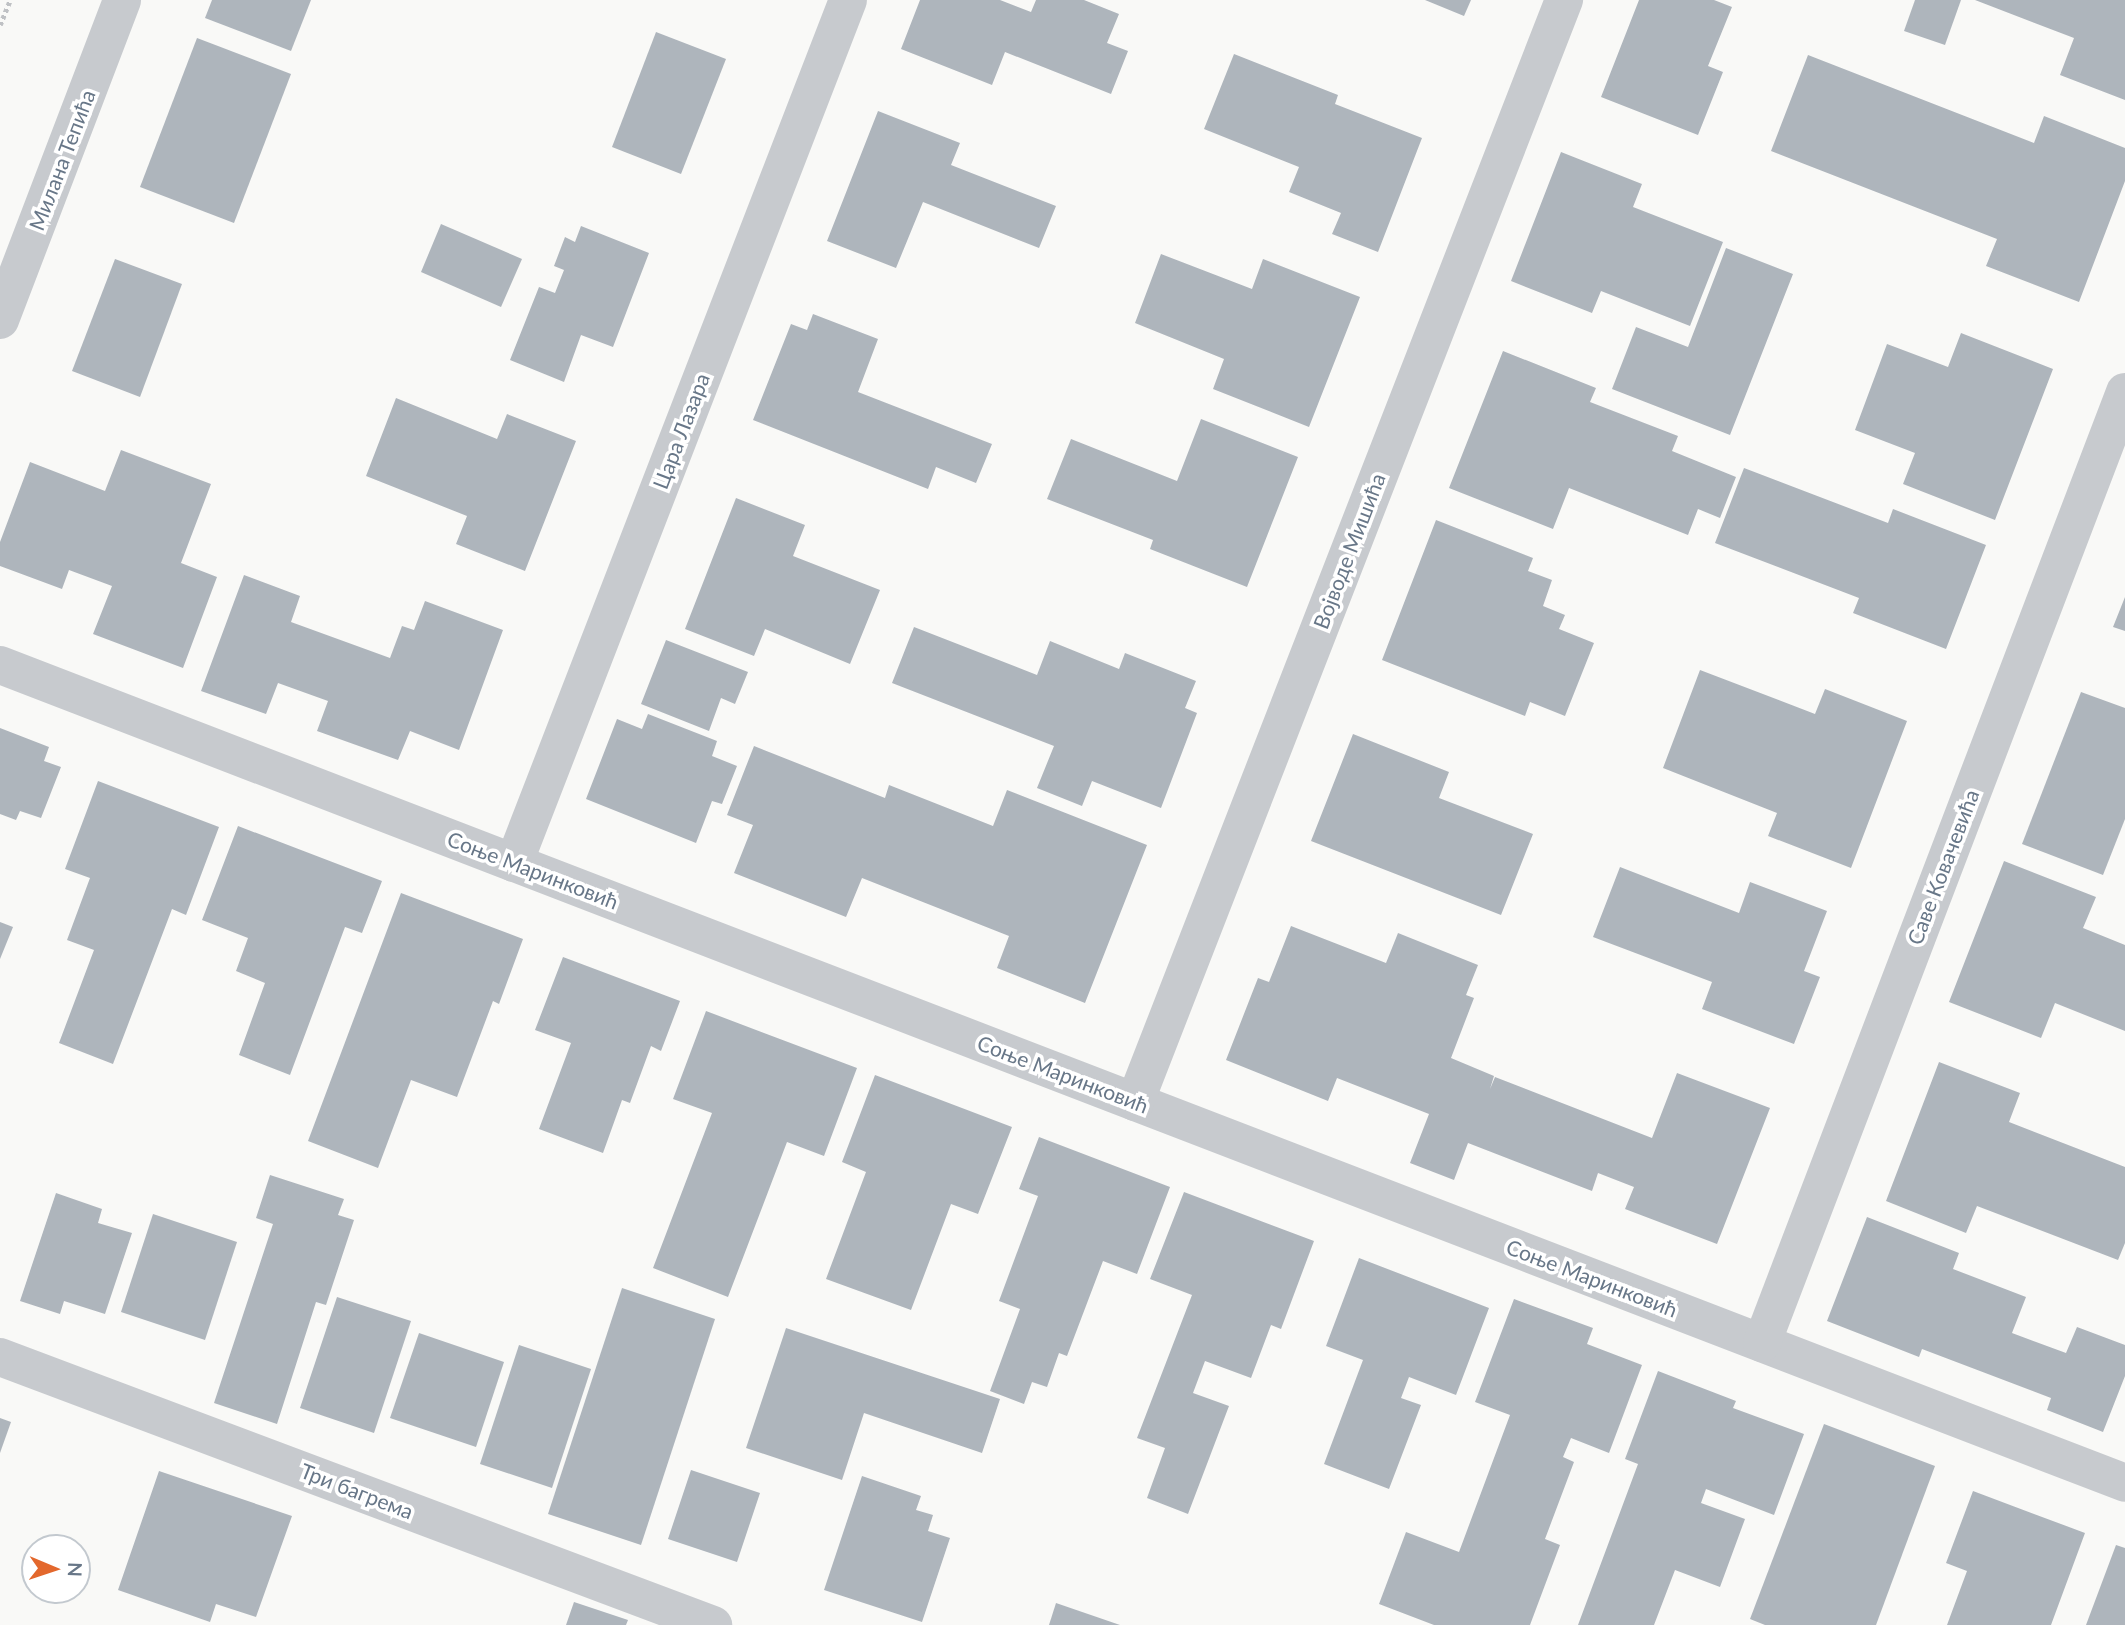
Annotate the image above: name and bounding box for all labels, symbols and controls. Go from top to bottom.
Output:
street label: Милана Тепића [24,86,100,234]
street label: Цара Лазара [647,370,715,492]
street label: Војводе Мишића [1308,470,1390,632]
street label: Саве Ковачевића [1902,786,1984,948]
street label: Соње Маринковић [444,826,622,914]
street label: Соње Маринковић [974,1030,1152,1118]
street label: Соње Маринковић [1503,1234,1681,1322]
street label: Три багрема [297,1458,417,1524]
north arrow [21,1534,91,1604]
text: N [64,1562,87,1577]

